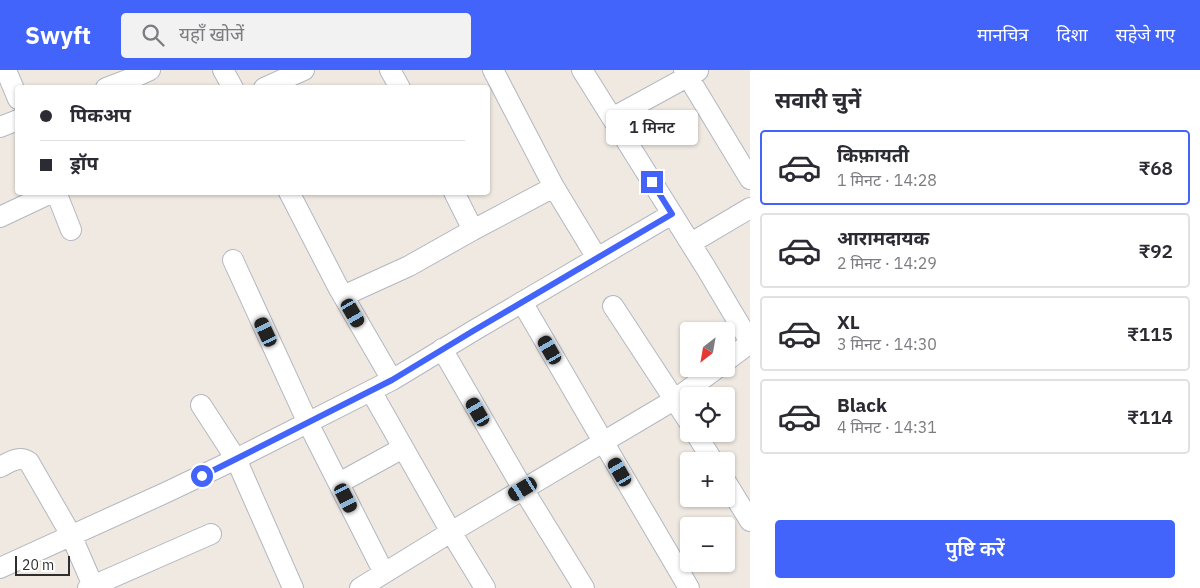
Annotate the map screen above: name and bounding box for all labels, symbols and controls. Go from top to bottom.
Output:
search box [121,13,471,58]
text: Swyft [25,19,91,51]
icon: search [139,21,167,49]
text: यहाँ खोजें [179,22,244,46]
text: मानचित्र [977,23,1028,46]
text: दिशा [1056,23,1088,46]
text: सहेजे गए [1116,23,1175,46]
text: सवारी चुनें [775,85,861,114]
text: पिकअप [70,103,131,127]
callout: 1 मिनट [606,109,698,144]
text: 1 मिनट [629,117,675,137]
text: किफ़ायती [837,143,909,167]
icon: car [777,145,822,190]
text: ड्रॉप [70,151,98,175]
text: ₹68 [1138,156,1173,180]
text: 1 मिनट · 14:28 [837,170,937,190]
route end [641,171,663,193]
text: आरामदायक [837,226,929,250]
icon: car [777,228,822,273]
text: ₹92 [1138,239,1173,263]
text: 2 मिनट · 14:29 [837,253,937,273]
car [339,296,366,330]
text: XL [837,310,860,334]
icon: car [777,311,822,356]
car [252,315,279,349]
north arrow [680,322,735,378]
map controls [680,322,735,572]
text: ₹115 [1127,322,1173,346]
car [536,333,563,367]
text: 3 मिनट · 14:30 [837,334,937,354]
button: locate [680,387,735,442]
text: Black [837,393,887,417]
icon: car [777,394,822,439]
car [464,395,491,429]
text: ₹114 [1127,405,1173,429]
text: 4 मिनट · 14:31 [837,417,937,437]
button: + [680,452,735,507]
car [606,455,633,489]
route start [191,465,213,487]
car [506,475,539,503]
car [332,481,359,515]
button: − [680,517,735,572]
button: पुष्टि करें [775,520,1175,578]
scale bar [15,553,70,576]
text: 20 m [22,556,54,574]

